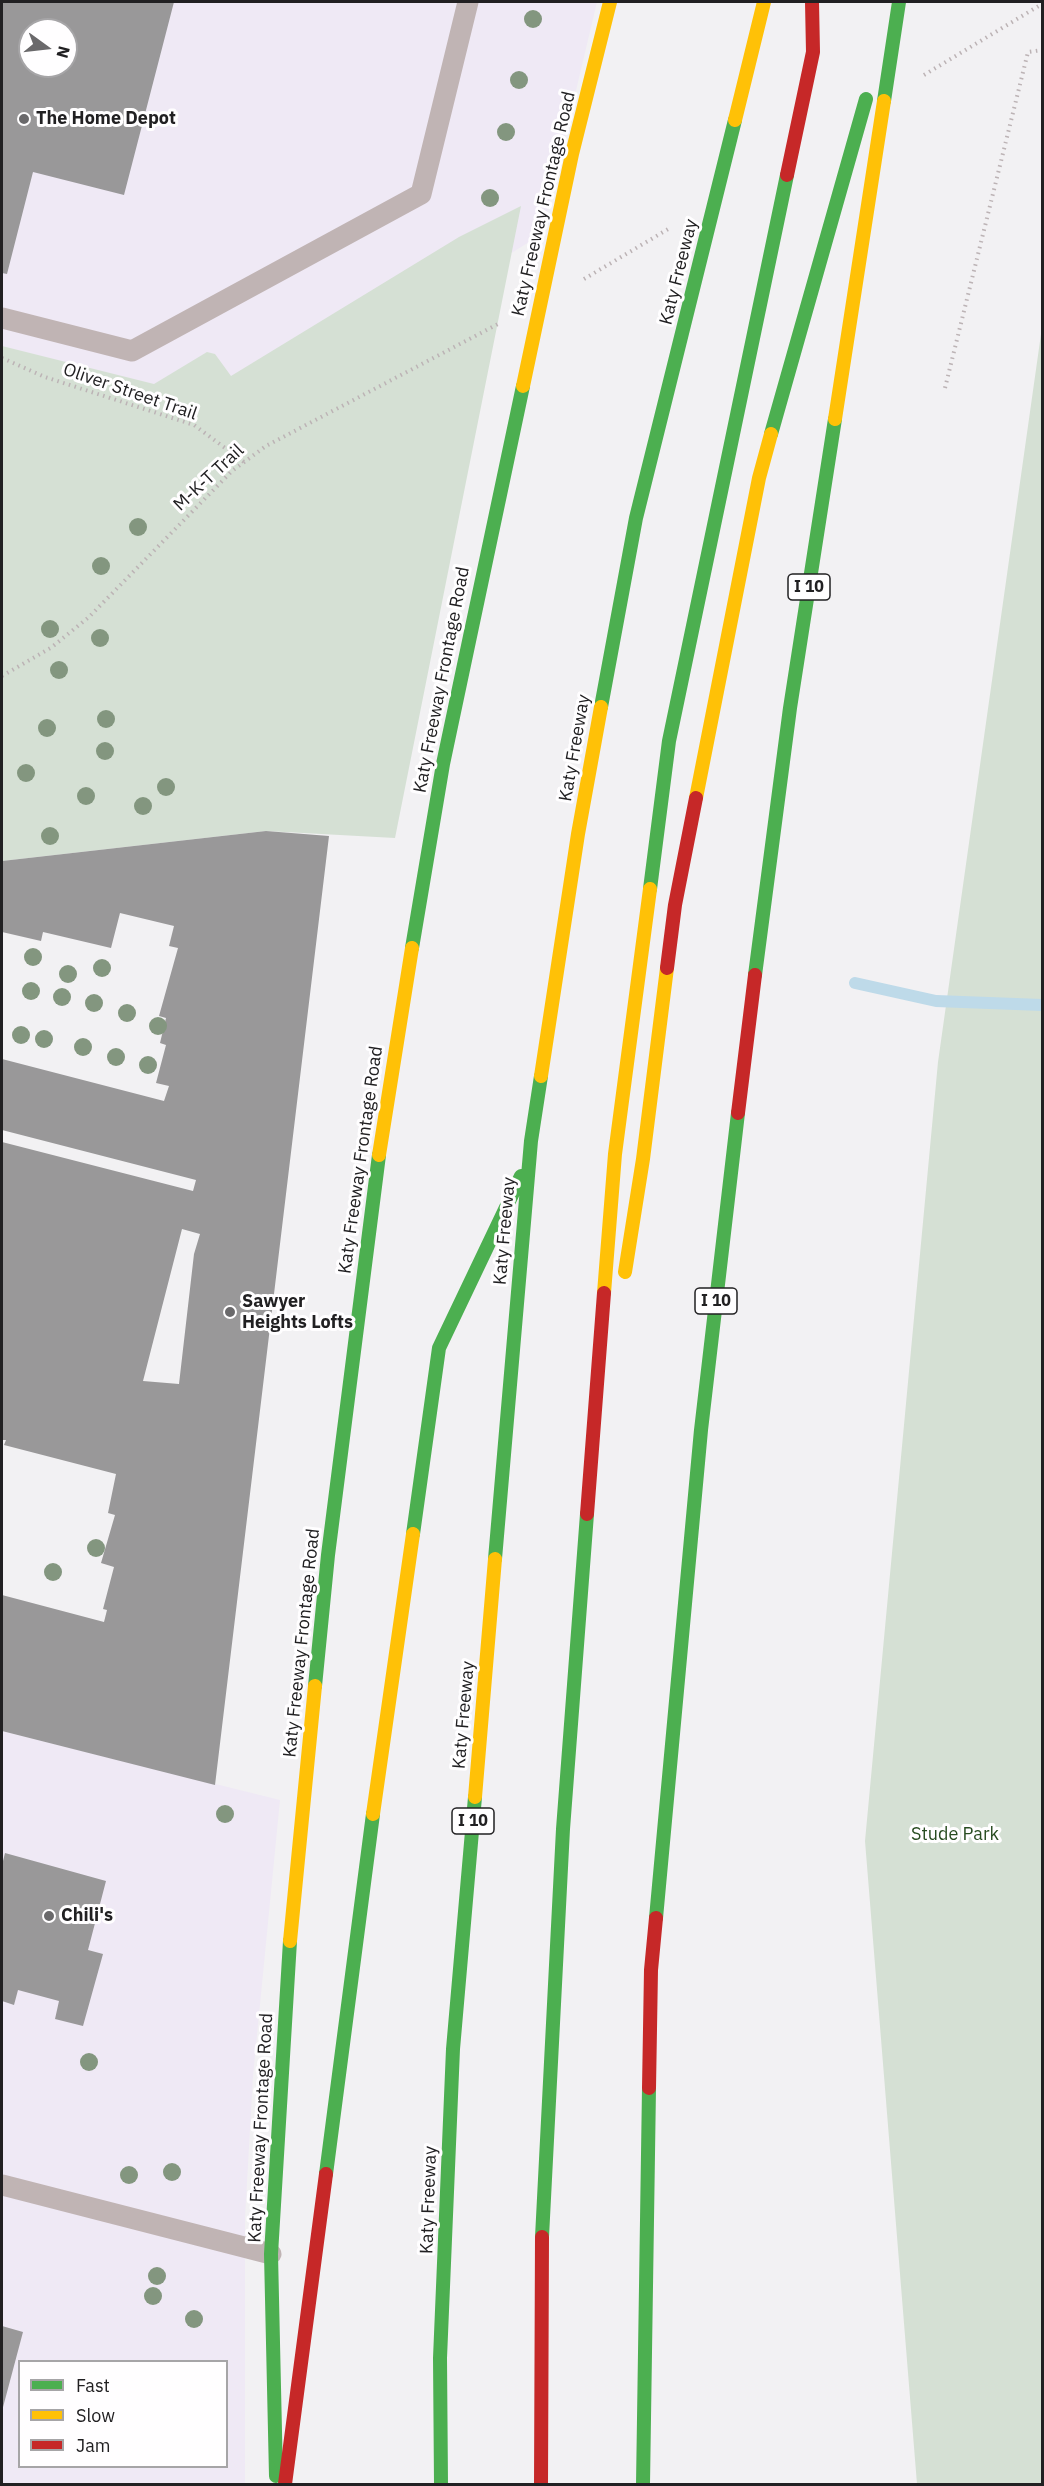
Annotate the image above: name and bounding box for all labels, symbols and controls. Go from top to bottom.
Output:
north arrow [18,18,78,78]
text: N [52,44,75,60]
street label: Katy Freeway Frontage Road [508,90,580,318]
place label: The Home Depot [36,108,176,130]
marker: The Home Depot [17,112,31,126]
street label: Katy Freeway [655,217,703,327]
street label: Oliver Street Trail [60,359,200,425]
street label: M-K-T Trail [169,440,249,516]
street label: Katy Freeway Frontage Road [409,565,475,795]
road number: I 10 [788,574,830,600]
street label: Katy Freeway [555,693,595,803]
street label: Katy Freeway Frontage Road [334,1045,388,1275]
street label: Katy Freeway [490,1176,520,1286]
road number: I 10 [695,1288,737,1314]
place label: Sawyer Heights Lofts [242,1291,353,1334]
marker: Sawyer Heights Lofts [223,1305,237,1319]
street label: Katy Freeway Frontage Road [279,1528,325,1758]
street label: Katy Freeway [449,1660,479,1770]
road number: I 10 [452,1808,494,1834]
park label: Stude Park [911,1824,999,1846]
place label: Chili's [61,1905,113,1927]
marker: Chili's [42,1909,56,1923]
street label: Katy Freeway Frontage Road [244,2013,278,2243]
street label: Katy Freeway [416,2145,442,2255]
legend [18,2360,228,2468]
text: Fast [76,2374,110,2397]
text: Slow [76,2404,115,2427]
text: Jam [76,2434,111,2457]

